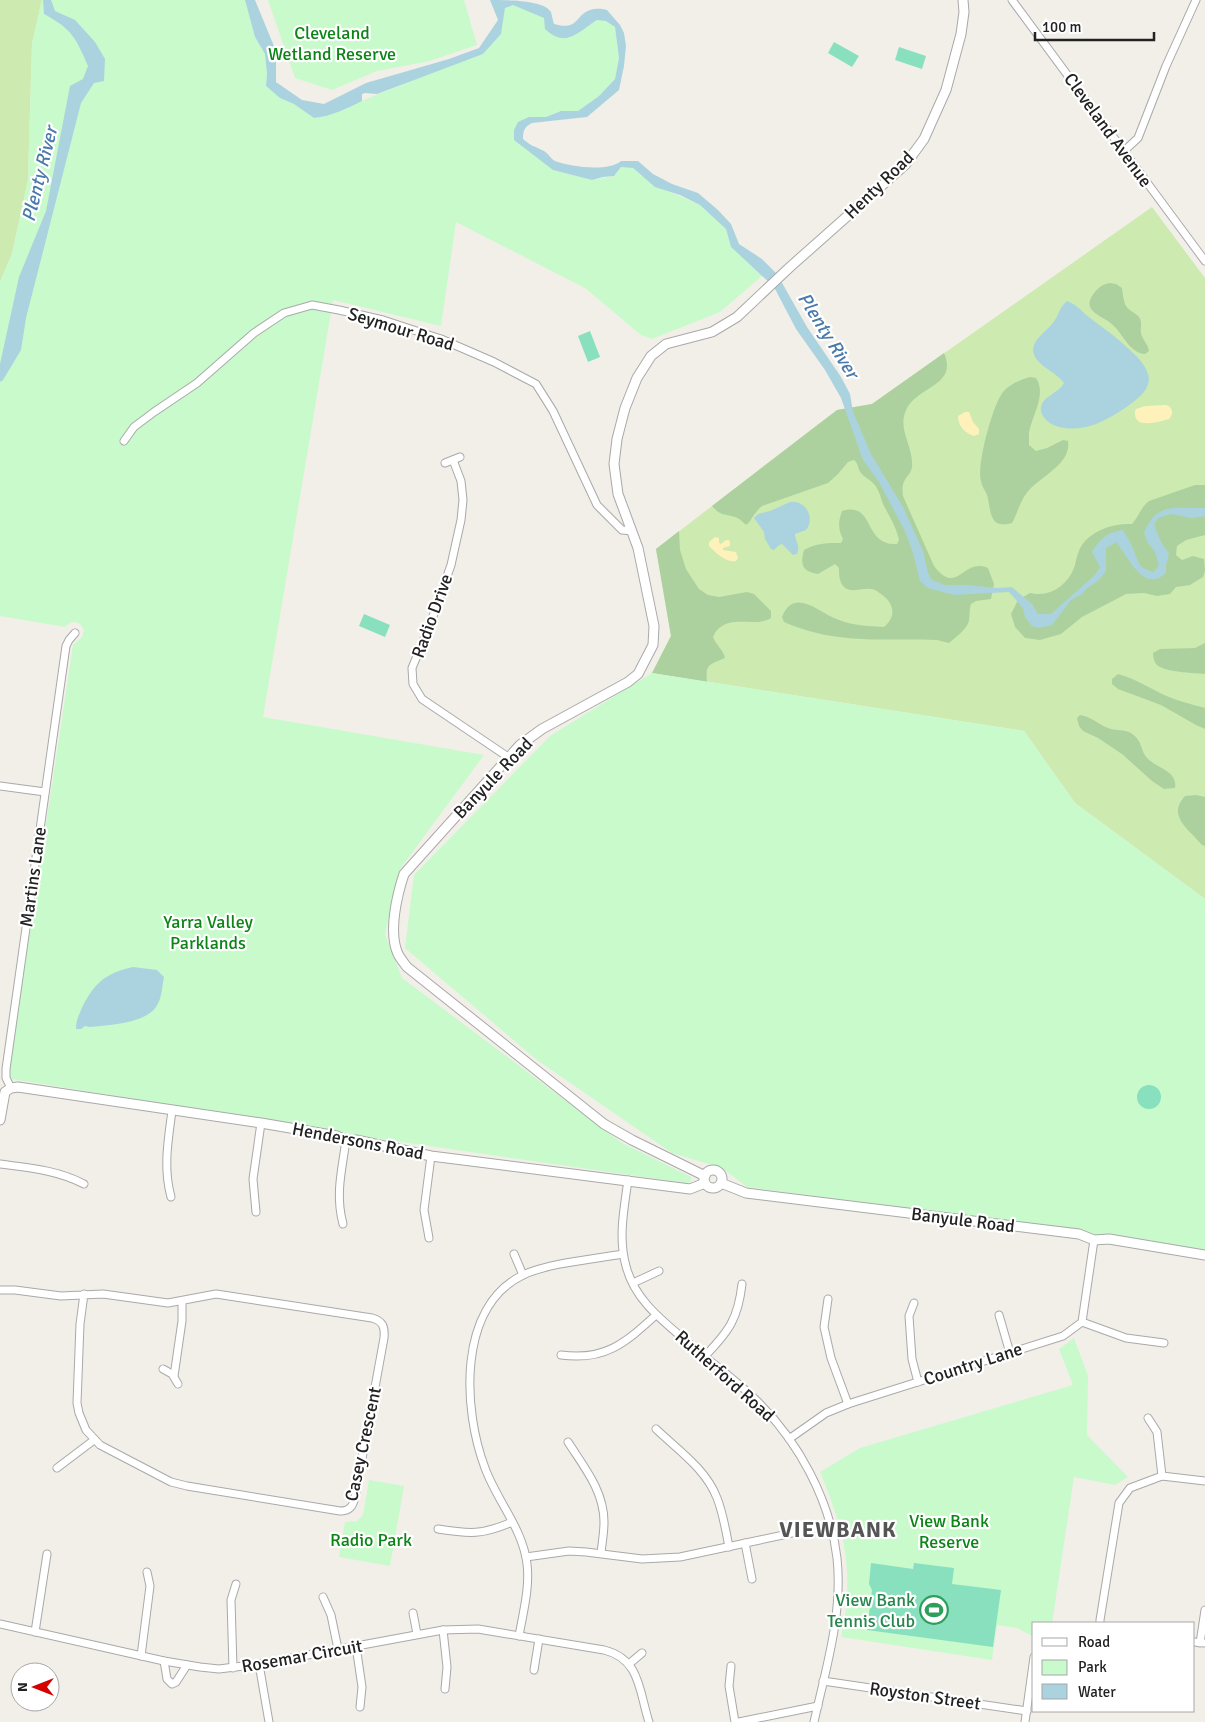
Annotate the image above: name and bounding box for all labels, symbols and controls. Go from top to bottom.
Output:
scale bar [1035,10,1154,42]
text: 100 m [1042,18,1082,36]
park label: Cleveland Wetland Reserve [268,22,396,65]
street label: Cleveland Avenue [1059,69,1157,191]
water label: Plenty River [17,121,64,224]
street label: Henty Road [840,146,918,224]
water label: Plenty River [792,288,866,386]
street label: Seymour Road [345,302,457,356]
street label: Radio Drive [407,571,457,661]
street label: Banyule Road [449,733,537,823]
street label: Martins Lane [15,826,51,928]
park label: Yarra Valley Parklands [163,911,253,954]
street label: Hendersons Road [290,1117,426,1165]
street label: Banyule Road [910,1203,1016,1237]
street label: Rutherford Road [671,1326,779,1426]
street label: Country Lane [921,1338,1025,1390]
street label: Casey Crescent [340,1385,386,1503]
park label: View Bank Reserve [909,1510,989,1553]
district label: VIEWBANK [779,1516,897,1543]
park label: Radio Park [330,1529,412,1551]
place label: View Bank Tennis Club [827,1589,915,1632]
sports icon: View Bank Tennis Club [919,1595,949,1625]
legend [1032,1622,1195,1712]
text: Road [1078,1633,1110,1651]
street label: Rosemar Circuit [240,1635,364,1677]
text: Park [1078,1658,1107,1676]
north arrow [10,1662,60,1712]
street label: Royston Street [868,1677,982,1715]
text: N [14,1682,31,1692]
text: Water [1078,1683,1116,1701]

